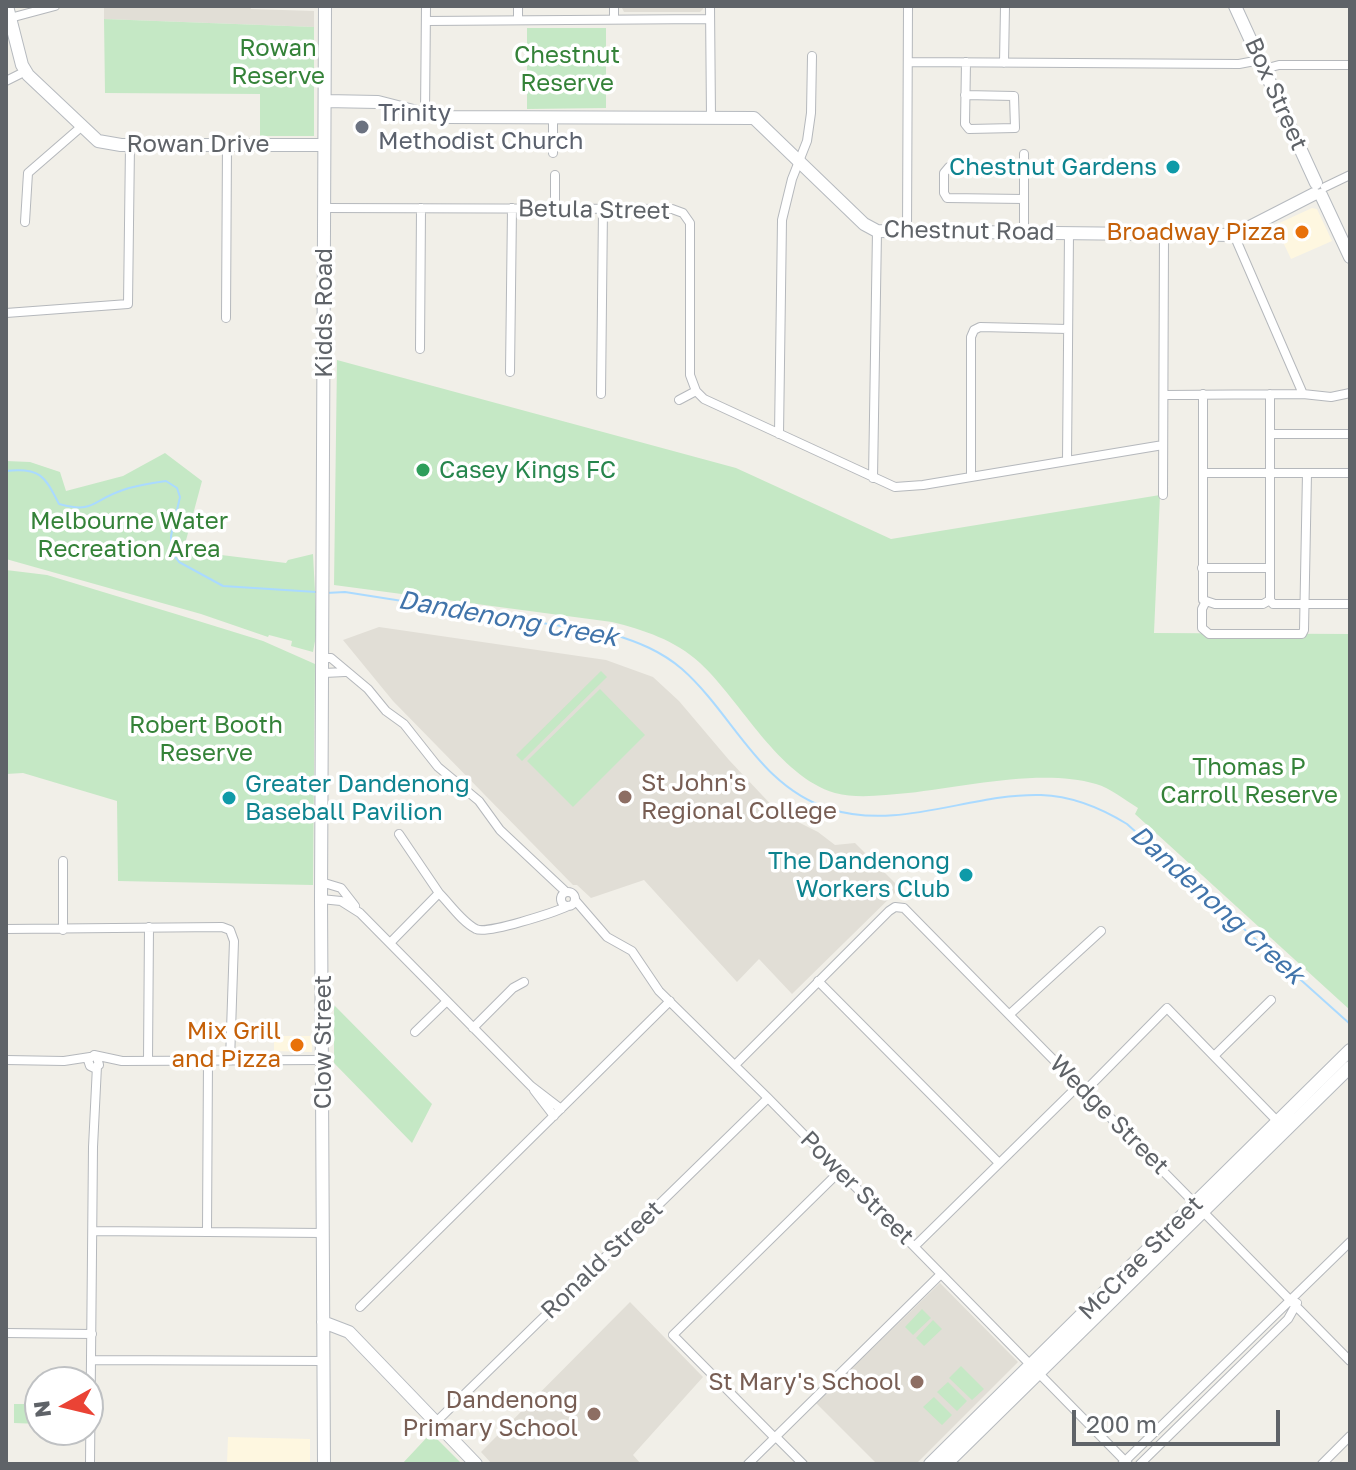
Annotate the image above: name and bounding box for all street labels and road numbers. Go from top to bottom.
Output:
street label: Box Street [1238,33,1314,155]
street label: Rowan Drive [127,130,269,158]
street label: Betula Street [518,194,670,226]
street label: Chestnut Road [883,215,1055,247]
street label: Kidds Road [310,248,338,378]
street label: Clow Street [309,975,337,1109]
street label: Wedge Street [1043,1049,1175,1181]
street label: Power Street [794,1125,920,1251]
street label: McCrae Street [1073,1190,1209,1326]
street label: Ronald Street [535,1195,669,1325]

